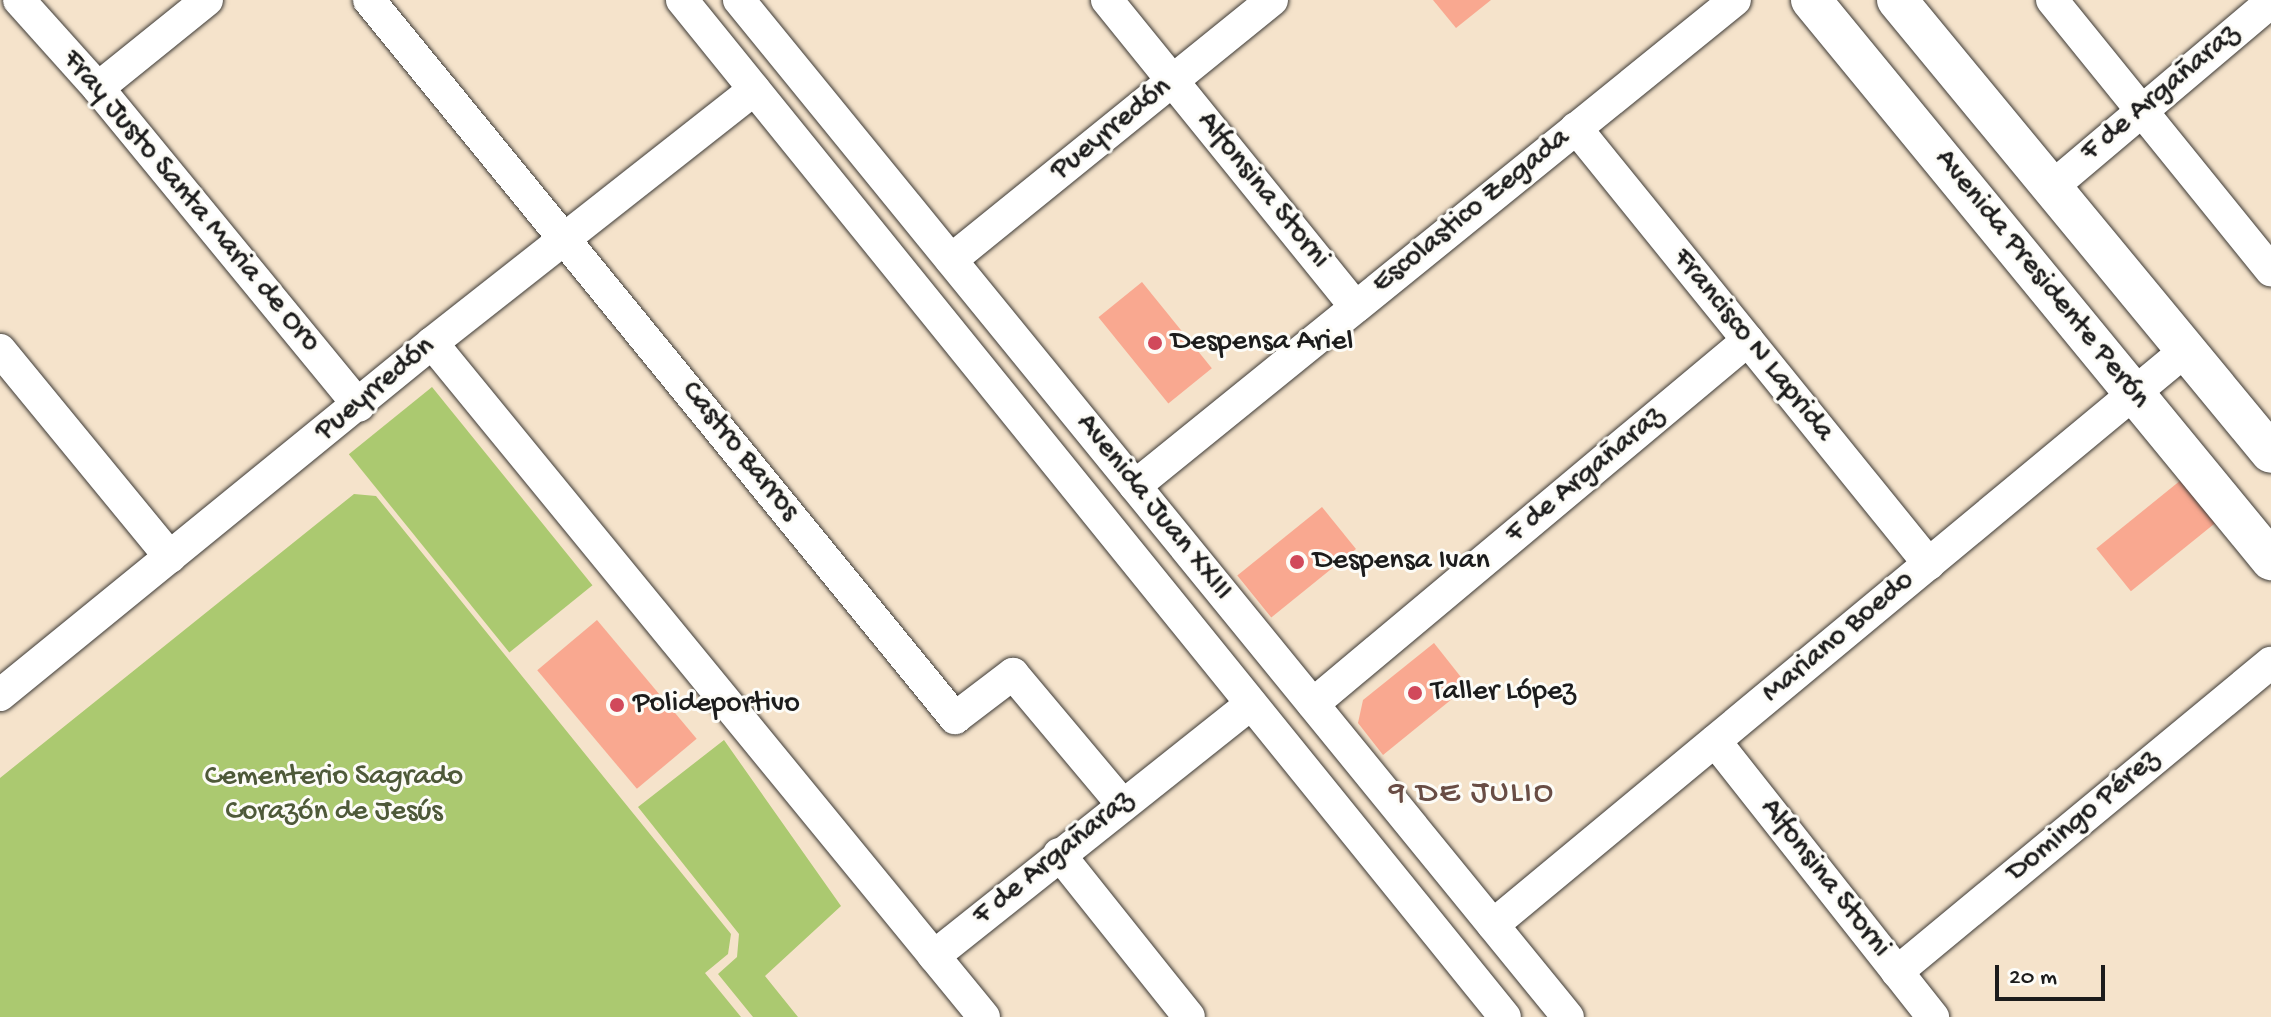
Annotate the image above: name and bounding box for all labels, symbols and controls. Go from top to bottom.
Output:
street label: F de Argañaraz [2074,17,2248,171]
street label: Fray Justo Santa Maria de Oro [53,43,327,361]
street label: Pueyrredón [1044,70,1180,190]
street label: Alfonsina Storni [1188,105,1336,277]
street label: Escolastico Zegada [1366,121,1578,303]
street label: Avenida Presidente Perón [1925,143,2157,417]
street label: Francisco N Laprida [1663,242,1841,450]
place label: Despensa Ariel [1171,325,1353,361]
street label: Pueyrredón [309,330,443,450]
marker: Despensa Ariel [1146,334,1164,352]
street label: Castro Barros [672,375,806,529]
street label: F de Argañaraz [1499,399,1673,553]
street label: Avenida Juan XXIII [1067,407,1239,609]
place label: Despensa Ivan [1313,544,1490,580]
marker: Despensa Ivan [1288,553,1306,571]
street label: Mariano Boedo [1756,564,1922,712]
place label: Taller López [1431,675,1576,711]
marker: Taller López [1406,684,1424,702]
place label: Polideportivo [633,687,800,723]
marker: Polideportivo [608,696,626,714]
street label: Domingo Pérez [2000,743,2168,891]
park label: Cementerio Sagrado Corazón de Jesús [205,760,463,830]
district label: 9 DE JULIO [1389,775,1555,813]
street label: F de Argañaraz [966,783,1142,935]
street label: Alfonsina Storni [1751,792,1897,966]
scale bar [1999,949,2109,999]
text: 20 m [2009,964,2057,993]

